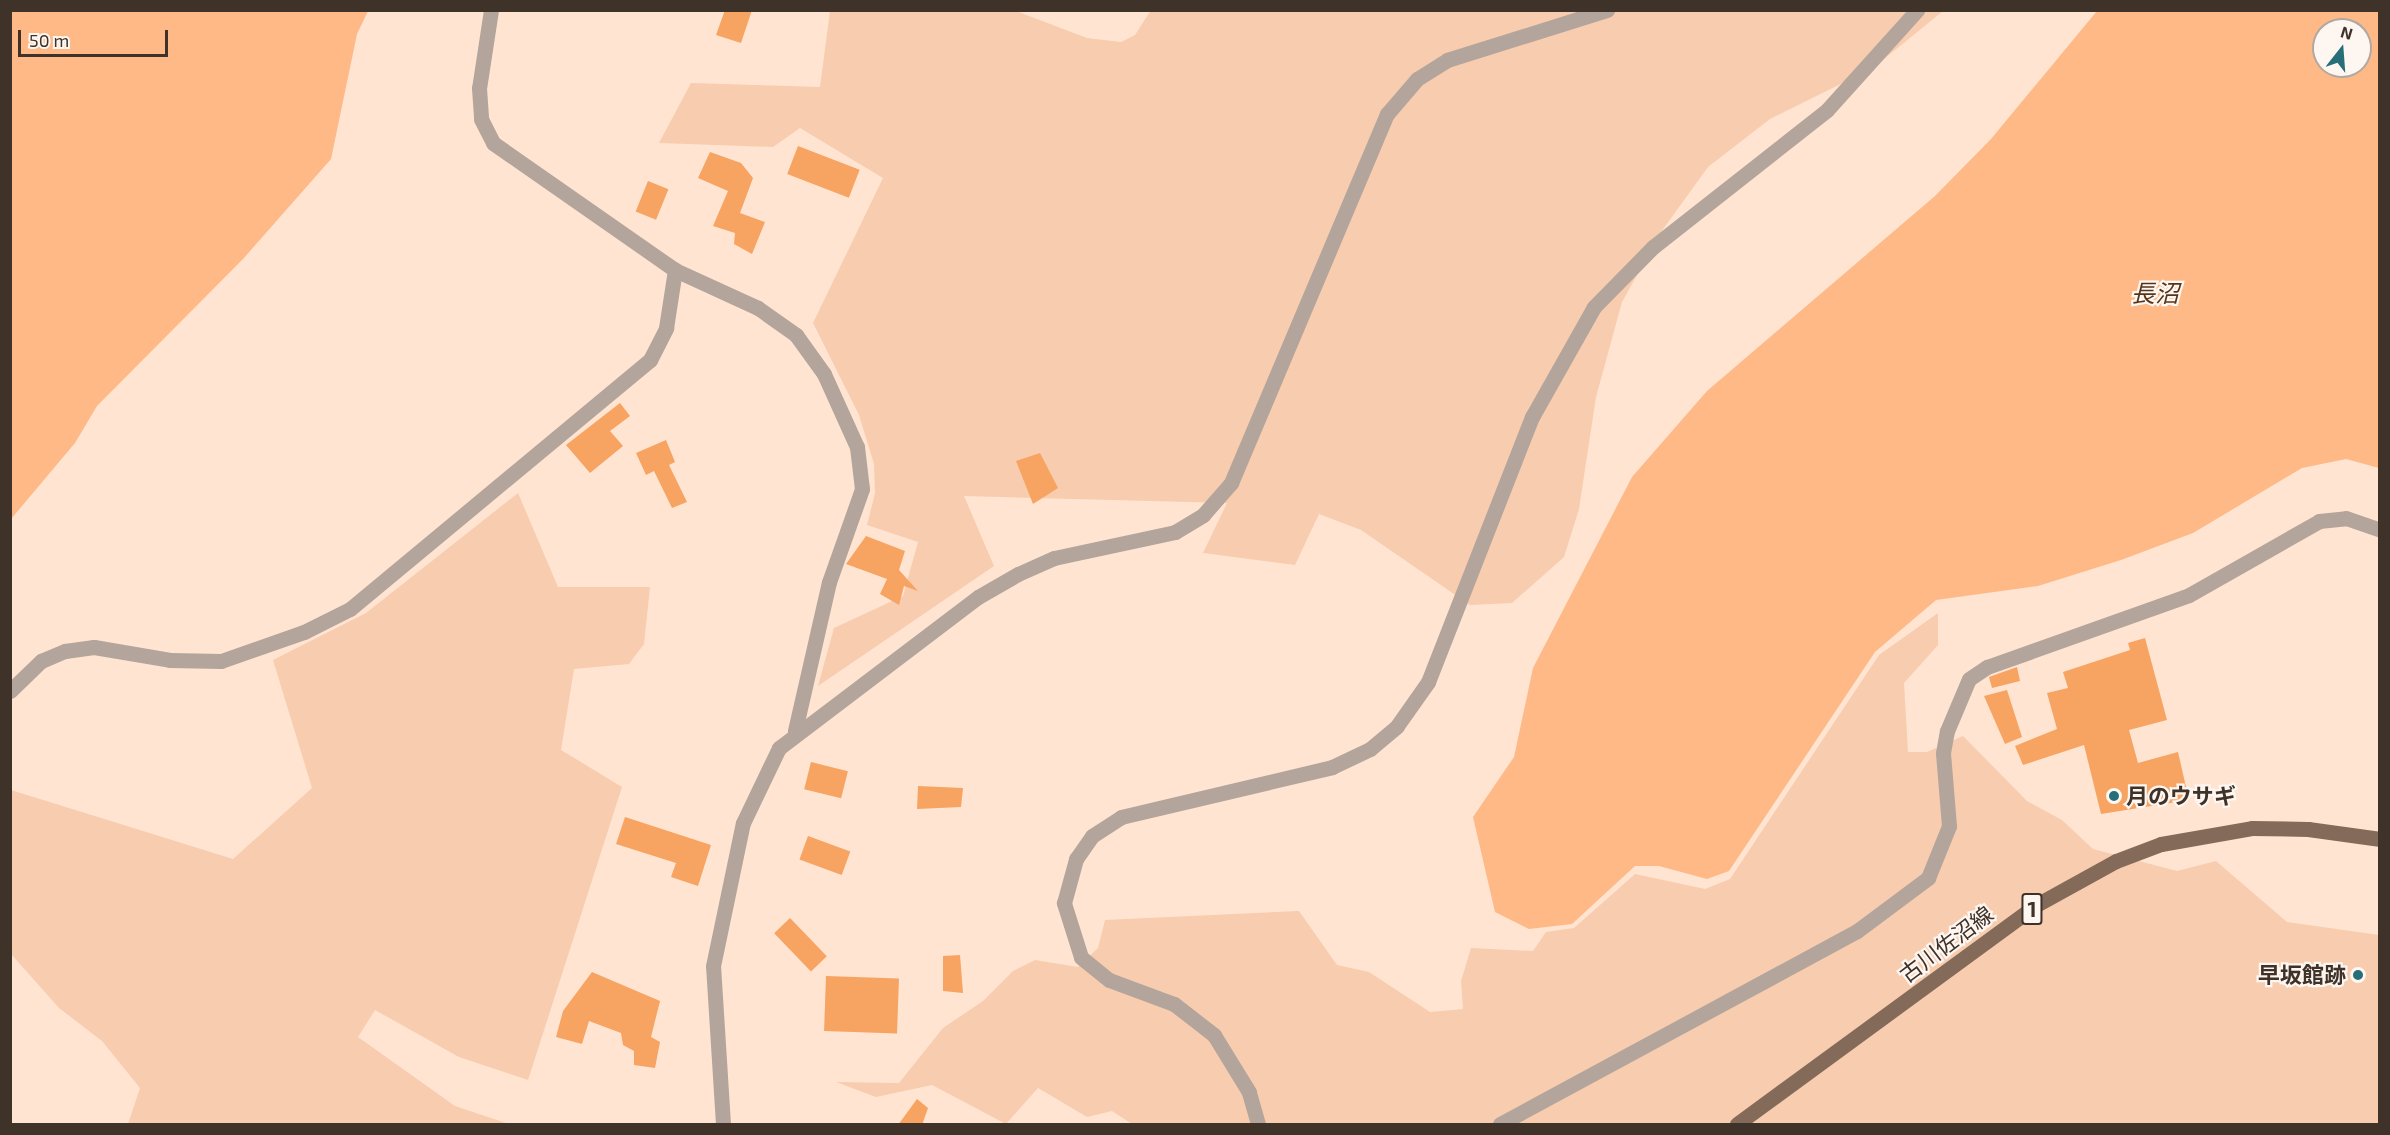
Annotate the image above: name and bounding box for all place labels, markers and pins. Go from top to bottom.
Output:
place label: 月のウサギ [2126,783,2236,809]
marker: 月のウサギ [2107,789,2121,803]
place label: 早坂館跡 [2258,962,2346,988]
marker: 早坂館跡 [2351,968,2365,982]

